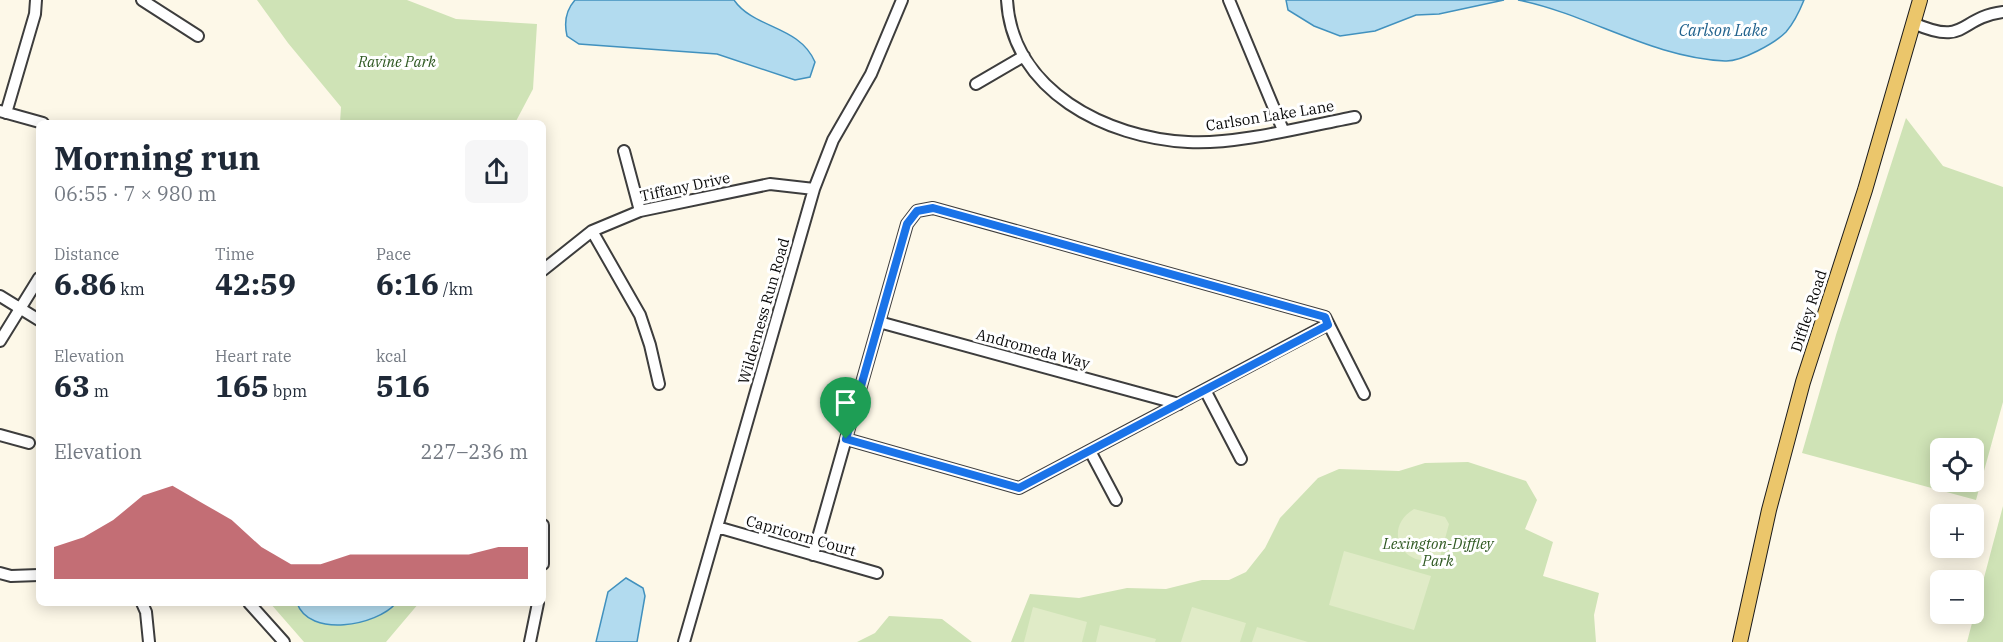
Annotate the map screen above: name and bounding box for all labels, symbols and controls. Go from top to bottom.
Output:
water label: Carlson Lake [1679,20,1767,40]
park label: Ravine Park [357,52,436,71]
street label: Carlson Lake Lane [1204,96,1335,135]
text: Morning run [54,136,260,179]
button: share [465,140,528,203]
street label: Tiffany Drive [638,168,732,205]
text: 06:55 · 7 × 980 m [54,180,217,207]
street label: Wilderness Run Road [734,236,793,386]
text: Distance [54,244,119,264]
text: Time [215,244,254,264]
text: Pace [376,244,411,264]
text: 6.86 [54,264,116,303]
text: 42:59 [215,264,296,303]
text: 6:16 [376,264,439,303]
street label: Diffley Road [1786,267,1831,354]
text: km [116,279,145,299]
text: /km [439,279,473,299]
street label: Andromeda Way [974,324,1092,373]
text: Elevation [54,346,124,366]
text: Heart rate [215,346,292,366]
text: kcal [376,346,407,366]
text: 63 [54,366,90,405]
text: 165 [215,366,269,405]
text: 516 [376,366,430,405]
pin [820,377,871,439]
text: m [90,381,109,401]
text: bpm [269,381,307,401]
icon: arrive [829,386,862,419]
text: Elevation [54,438,142,465]
text: 227–236 m [421,438,528,465]
map controls [1930,438,1984,624]
button: locate [1930,438,1984,492]
button: + [1930,504,1984,558]
street label: Capricorn Court [744,511,858,560]
park label: Lexington-Diffley Park [1382,534,1495,570]
button: − [1930,570,1984,624]

